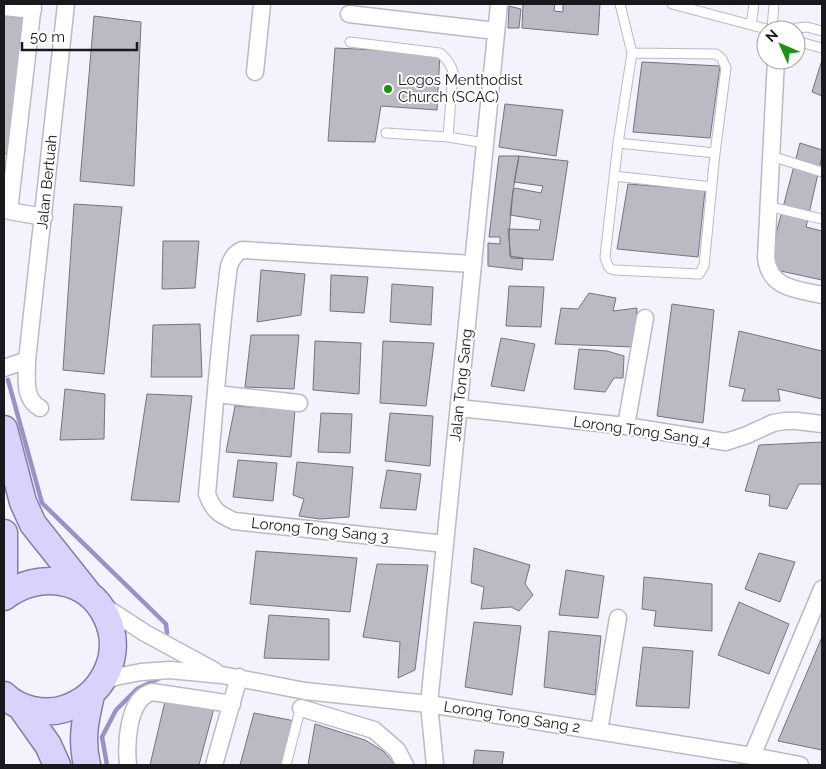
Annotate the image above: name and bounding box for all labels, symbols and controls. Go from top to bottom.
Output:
scale bar [22,20,138,52]
north arrow [756,20,806,70]
text: N [762,26,781,45]
text: 50 m [30,28,65,46]
place label: Logos Menthodist Church (SCAC) [398,71,523,106]
marker: Logos Menthodist Church (SCAC) [382,83,394,95]
street label: Jalan Bertuah [33,134,61,230]
street label: Jalan Tong Sang [446,328,476,442]
street label: Lorong Tong Sang 4 [572,412,712,450]
street label: Lorong Tong Sang 3 [250,514,390,546]
street label: Lorong Tong Sang 2 [442,697,582,737]

